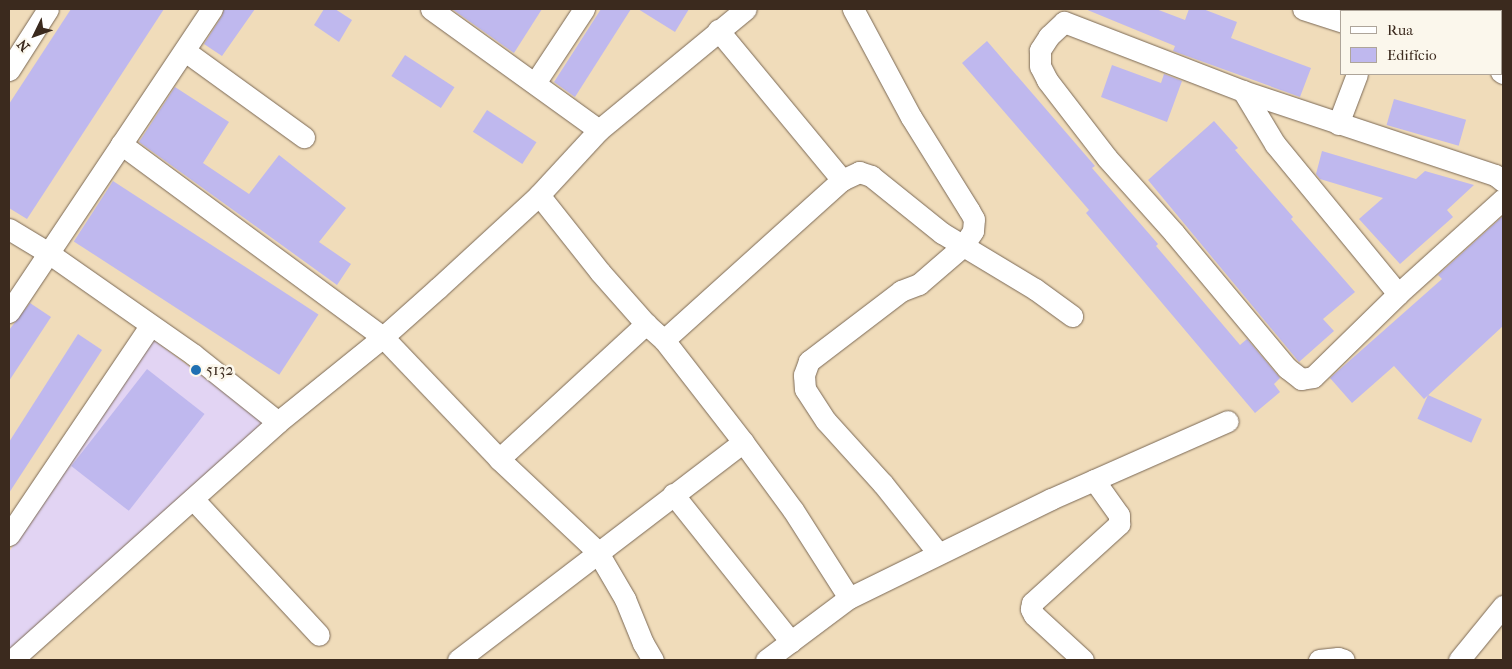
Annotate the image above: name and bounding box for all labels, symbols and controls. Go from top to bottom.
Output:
north arrow [10,10,60,60]
legend [1340,10,1502,75]
text: Rua [1387,21,1413,39]
text: N [14,36,33,55]
text: Edifício [1387,46,1437,64]
place label: 5132 [206,360,233,380]
marker: 5132 [190,364,202,376]

